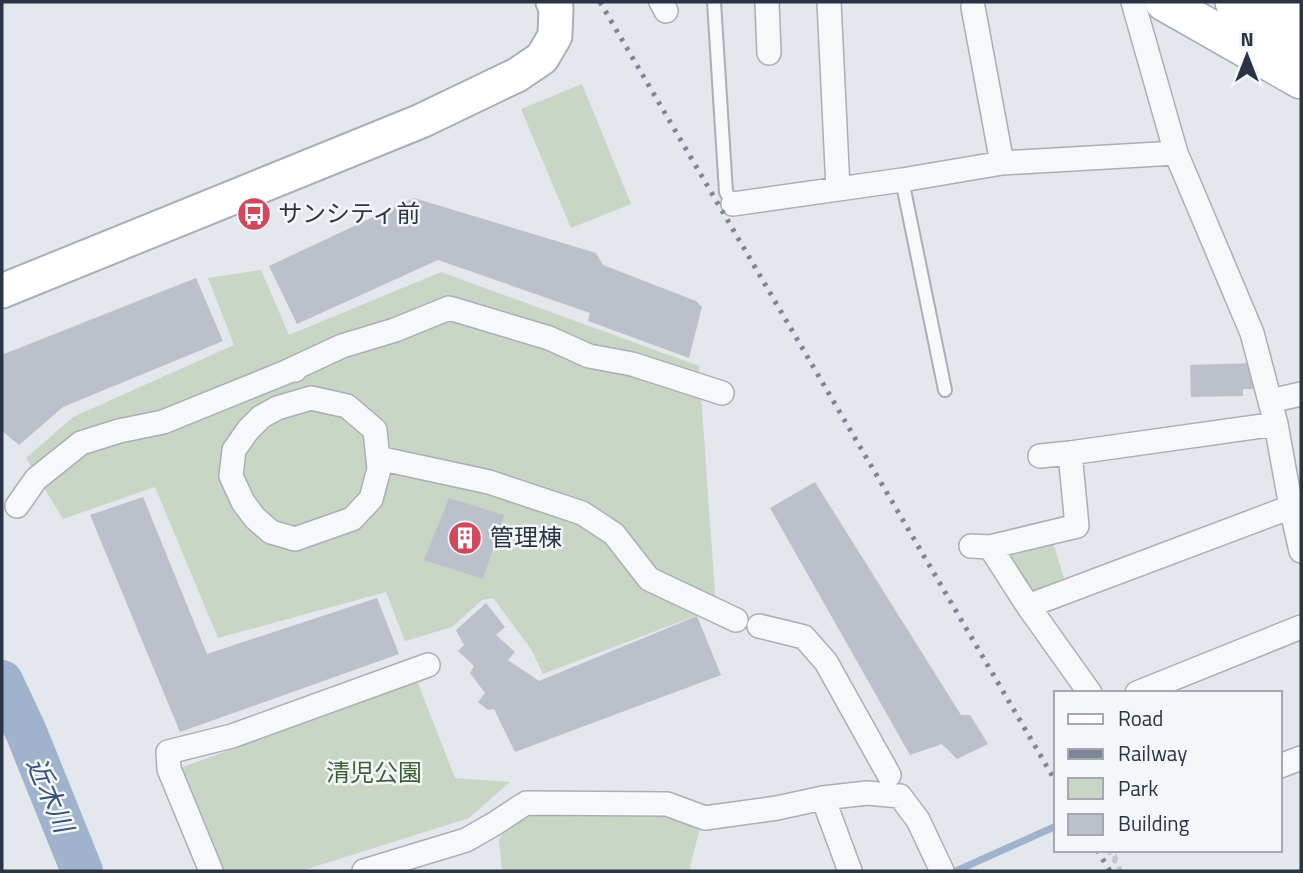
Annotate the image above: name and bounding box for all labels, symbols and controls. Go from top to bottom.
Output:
north arrow [1212,21,1282,91]
text: N [1240,24,1254,53]
bus stop icon: サンシティ前 [235,195,273,233]
place label: サンシティ前 [278,195,421,231]
building icon: 管理棟 [446,519,484,557]
place label: 管理棟 [490,519,562,555]
legend [1054,691,1282,852]
text: Road [1118,702,1163,734]
text: Railway [1118,737,1187,769]
water label: 近木川 [17,751,85,841]
park label: 清児公園 [326,754,422,790]
text: Park [1118,772,1158,804]
text: Building [1118,807,1190,839]

